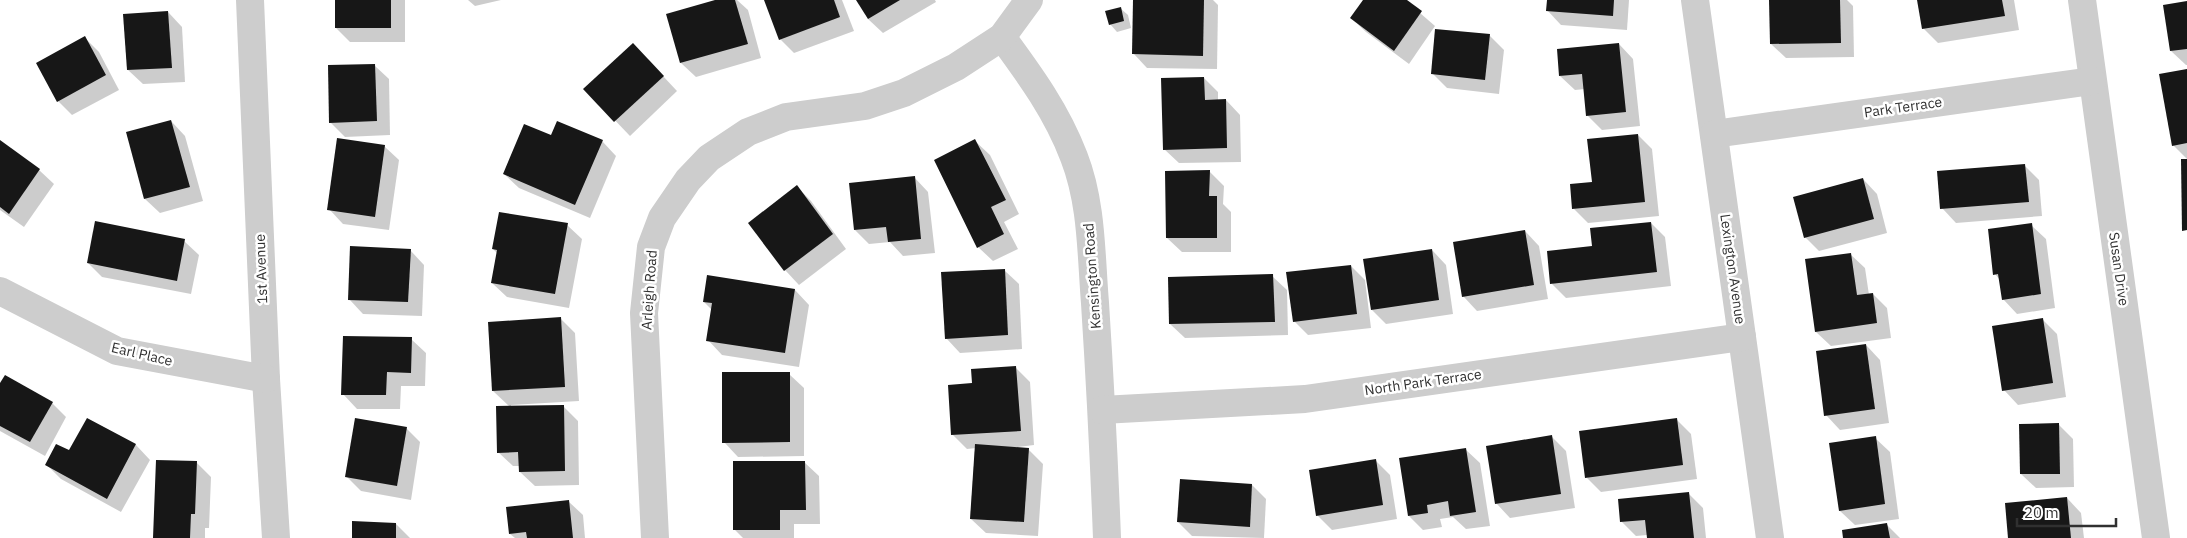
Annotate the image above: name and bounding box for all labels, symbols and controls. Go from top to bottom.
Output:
street label: Park Terrace [1863,93,1944,121]
street label: Lexington Avenue [1716,213,1750,326]
street label: Kensington Road [1079,223,1105,329]
street label: Susan Drive [2105,231,2133,307]
street label: 1st Avenue [251,233,271,304]
street label: Arleigh Road [637,249,661,331]
street label: Earl Place [110,338,175,370]
street label: North Park Terrace [1363,365,1483,399]
scale bar [2017,496,2116,528]
text: 20 m [2024,503,2059,522]

